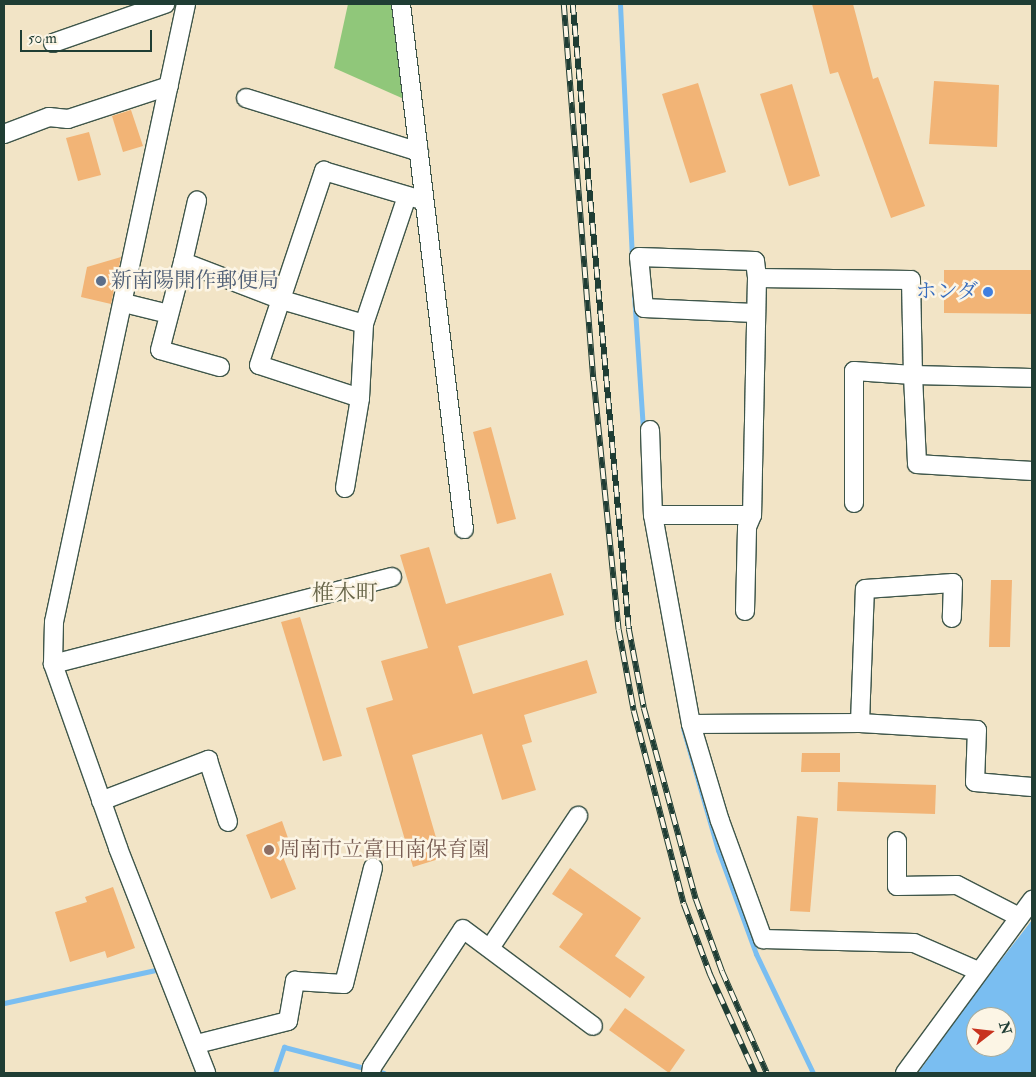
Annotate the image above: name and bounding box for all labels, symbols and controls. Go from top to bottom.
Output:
scale bar [22,20,155,52]
text: 50 m [28,29,57,48]
place label: 新南陽開作郵便局 [111,268,279,294]
marker: 新南陽開作郵便局 [95,275,107,287]
place label: ホンダ [915,279,978,305]
marker: ホンダ [982,286,994,298]
district label: 椎木町 [312,581,378,607]
place label: 周南市立富田南保育園 [279,837,489,863]
marker: 周南市立富田南保育園 [263,844,275,856]
north arrow [966,1007,1016,1057]
text: N [995,1020,1015,1036]

